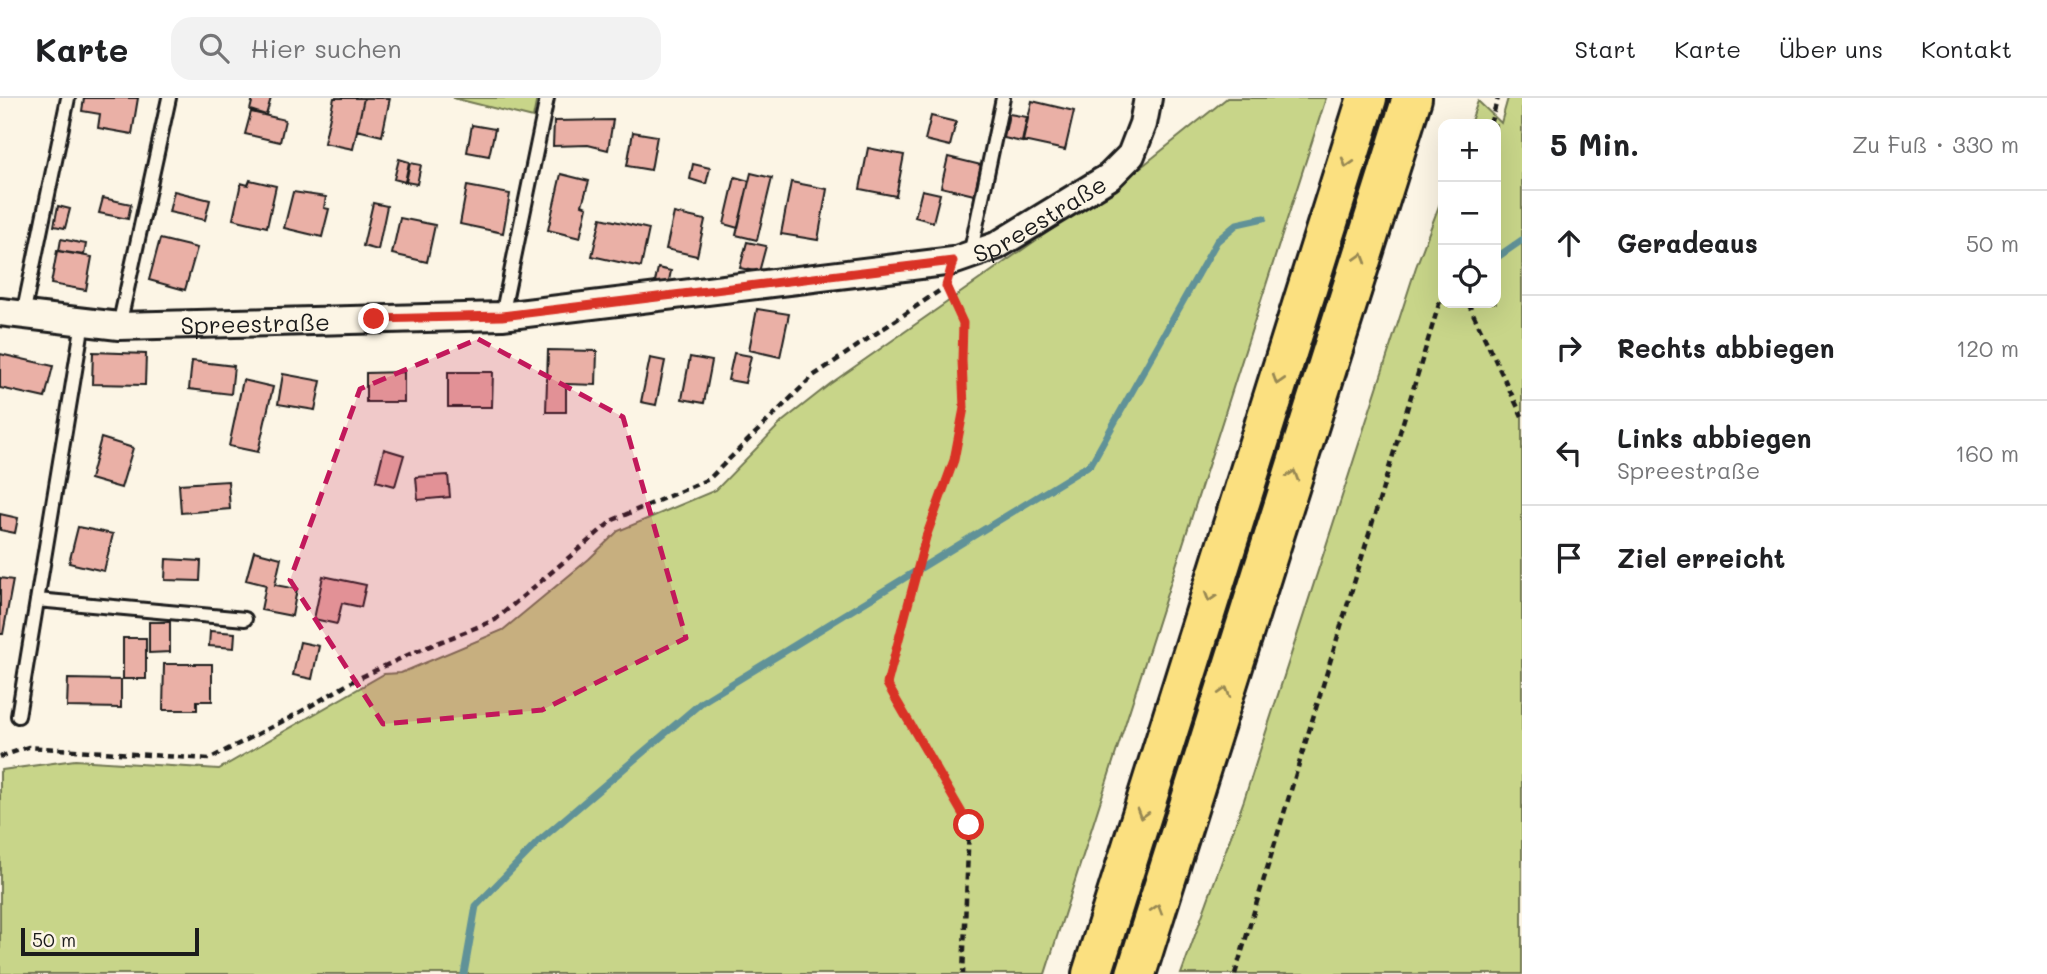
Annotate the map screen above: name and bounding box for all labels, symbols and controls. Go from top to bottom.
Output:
search box [171,17,661,80]
text: Karte [35,27,129,70]
icon: search [195,29,233,67]
text: Hier suchen [251,31,402,65]
text: Start [1574,33,1636,64]
text: Karte [1674,33,1741,64]
text: Über uns [1779,33,1883,64]
text: Kontakt [1921,33,2012,64]
map controls [1438,119,1501,308]
button: + [1438,119,1501,182]
text: 5 Min. [1550,124,1639,164]
text: Zu Fuß · 330 m [1852,129,2019,159]
one-way arrow [1340,157,1355,169]
street label: Spreestraße [969,167,1112,268]
button: − [1438,182,1501,245]
icon: ahead [1550,224,1588,262]
text: Geradeaus [1617,226,1758,260]
text: 50 m [1966,228,2019,258]
button: locate [1438,245,1501,308]
one-way arrow [1353,252,1368,264]
route end [358,303,389,334]
street label: Spreestraße [180,305,330,340]
icon: right [1550,329,1588,367]
text: Rechts abbiegen [1617,331,1834,365]
text: 120 m [1956,333,2019,363]
one-way arrow [1272,374,1287,386]
text: Links abbiegen [1617,421,1812,455]
icon: left [1550,434,1588,472]
text: 160 m [1955,438,2019,468]
text: Spreestraße [1617,455,1760,485]
one-way arrow [1285,469,1300,481]
icon: arrive [1550,539,1588,577]
text: Ziel erreicht [1617,541,1785,575]
one-way arrow [1204,590,1218,603]
one-way arrow [1217,686,1231,699]
one-way arrow [1135,808,1150,820]
route start [953,809,984,840]
one-way arrow [1148,903,1163,915]
scale bar [21,925,200,957]
text: 50 m [32,927,76,952]

